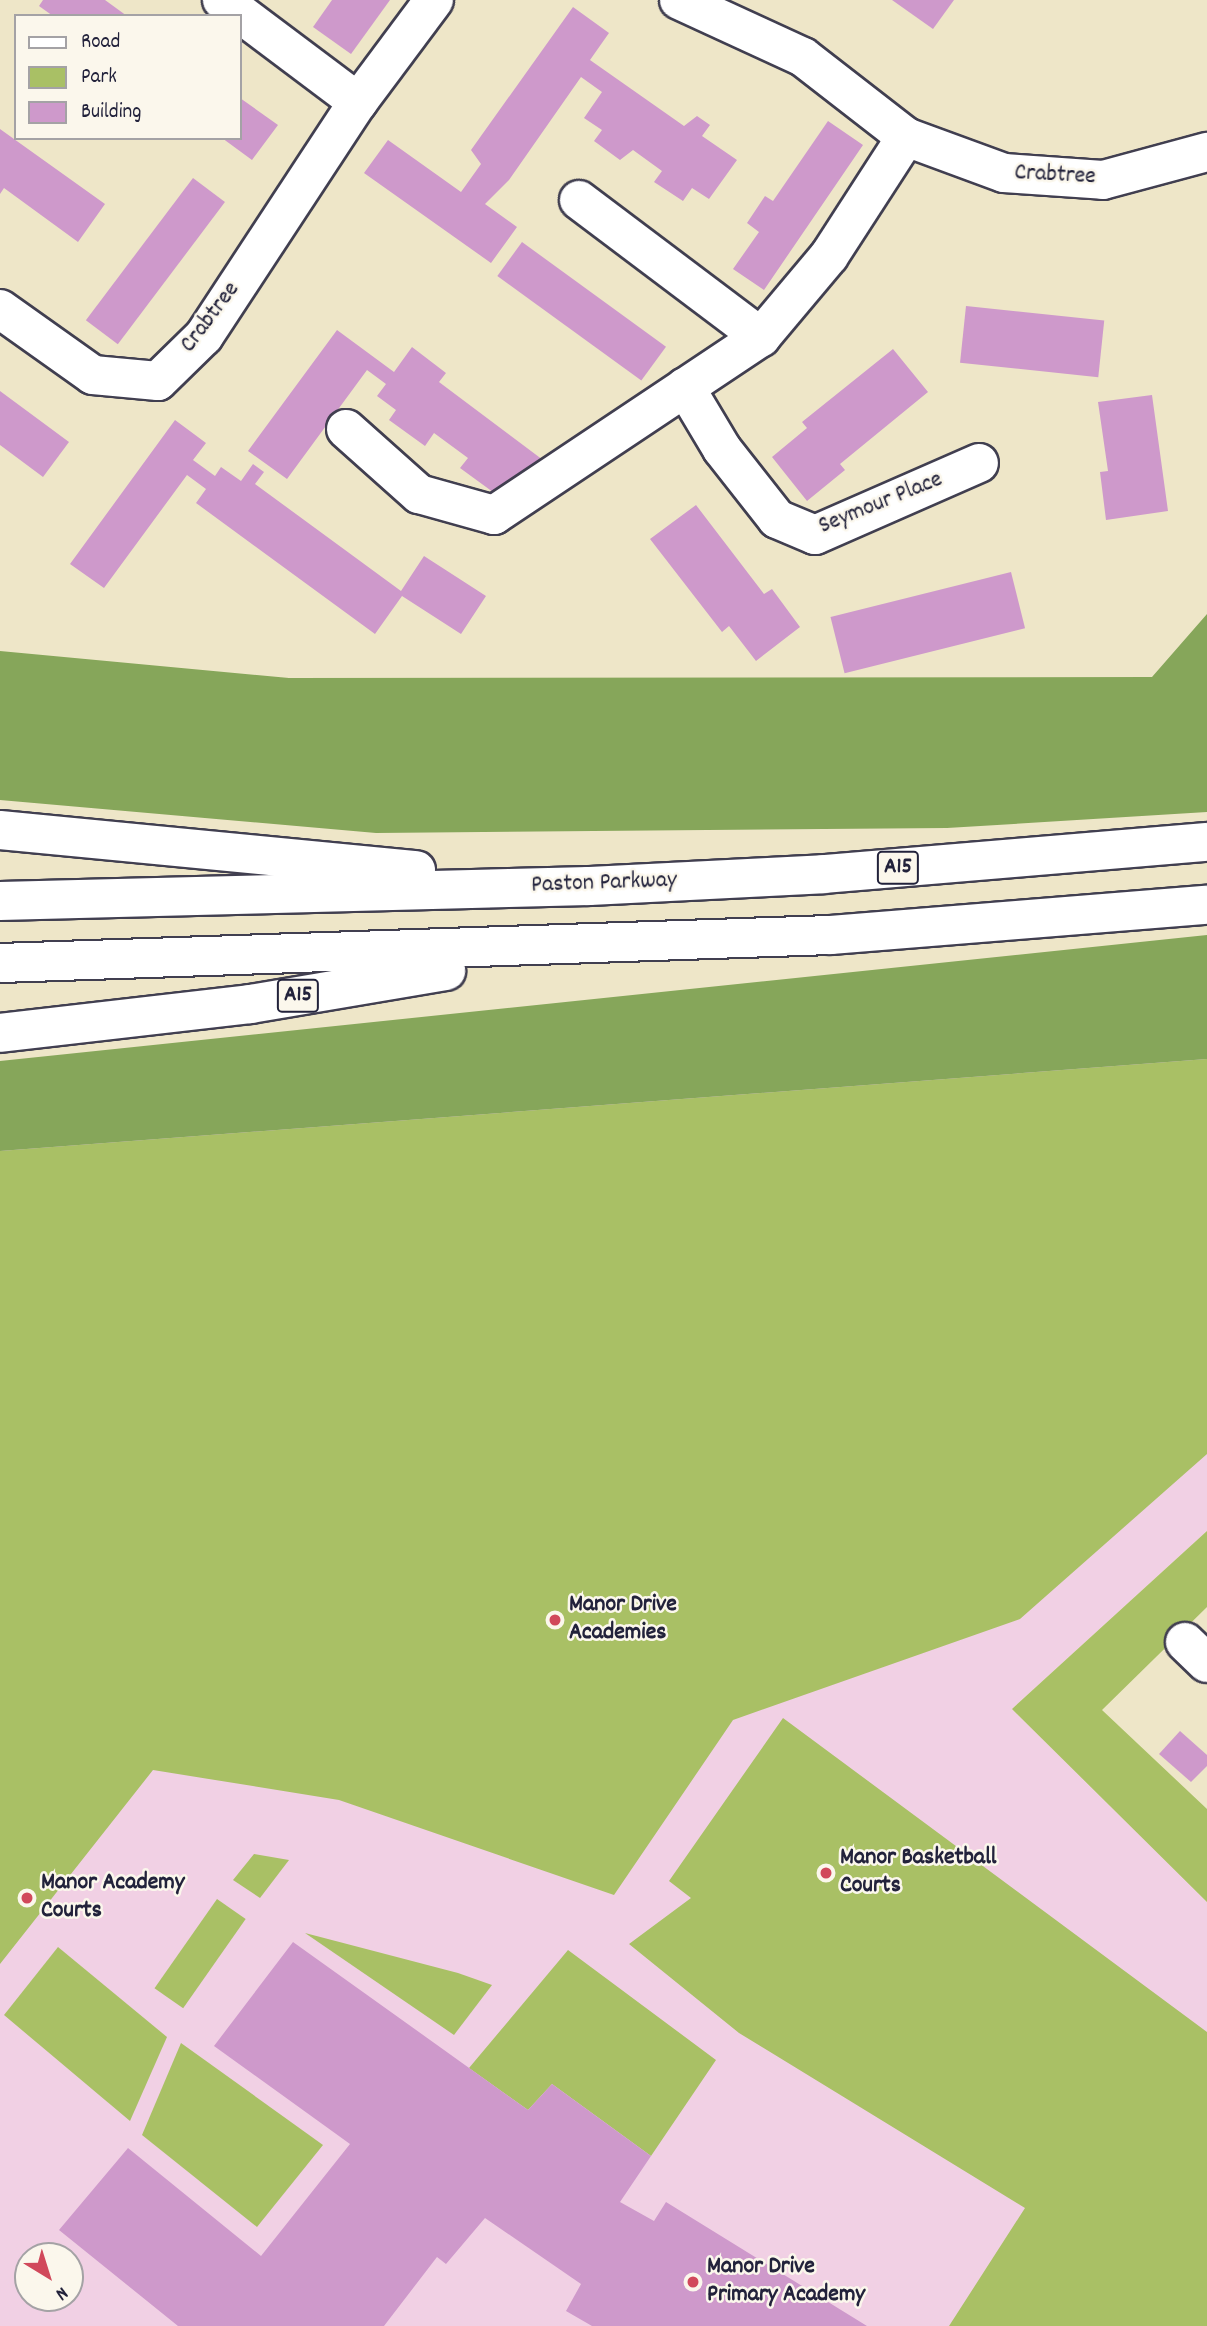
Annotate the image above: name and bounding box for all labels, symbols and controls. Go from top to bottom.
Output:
legend [14,14,242,140]
text: Road [81,28,120,58]
text: Park [81,63,117,93]
text: Building [81,98,141,128]
street label: Crabtree [1014,159,1096,193]
street label: Crabtree [175,277,247,359]
street label: Seymour Place [815,466,947,542]
road number: A15 [875,848,921,888]
street label: Paston Parkway [531,867,677,901]
road number: A15 [275,976,321,1015]
place label: Manor Drive Academies [569,1592,677,1648]
marker: Manor Drive Academies [547,1612,563,1628]
place label: Manor Basketball Courts [840,1845,997,1901]
marker: Manor Basketball Courts [818,1865,834,1881]
place label: Manor Academy Courts [41,1870,185,1926]
marker: Manor Academy Courts [19,1890,35,1906]
north arrow [14,2242,84,2312]
place label: Manor Drive Primary Academy [707,2254,865,2310]
marker: Manor Drive Primary Academy [685,2274,701,2290]
text: N [49,2279,73,2306]

